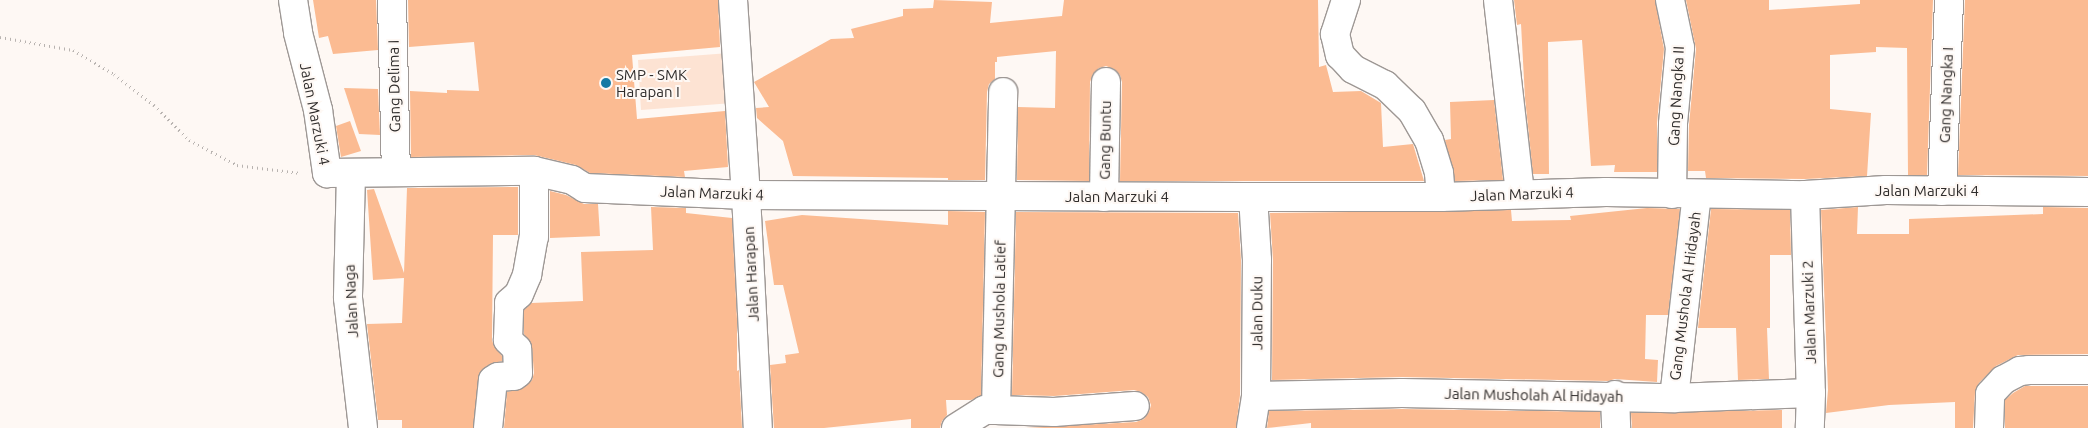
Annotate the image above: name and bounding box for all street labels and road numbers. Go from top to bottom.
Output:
street label: Gang Delima I [384,40,404,132]
street label: Gang Nangka II [1664,45,1688,147]
street label: Gang Nangka I [1935,46,1957,144]
street label: Jalan Marzuki 4 [296,61,334,167]
street label: Gang Buntu [1095,100,1115,180]
street label: Jalan Marzuki 4 [660,182,764,204]
street label: Jalan Marzuki 4 [1875,182,1979,200]
street label: Jalan Marzuki 4 [1470,183,1574,205]
street label: Jalan Marzuki 4 [1065,188,1169,206]
street label: Gang Mushola Al Hidayah [1666,211,1704,381]
street label: Jalan Harapan [740,226,762,322]
street label: Gang Mushola Latief [989,240,1009,378]
street label: Jalan Marzuki 2 [1798,260,1820,364]
street label: Jalan Naga [340,264,362,338]
street label: Jalan Duku [1248,276,1266,350]
street label: Jalan Musholah Al Hidayah [1444,384,1624,406]

